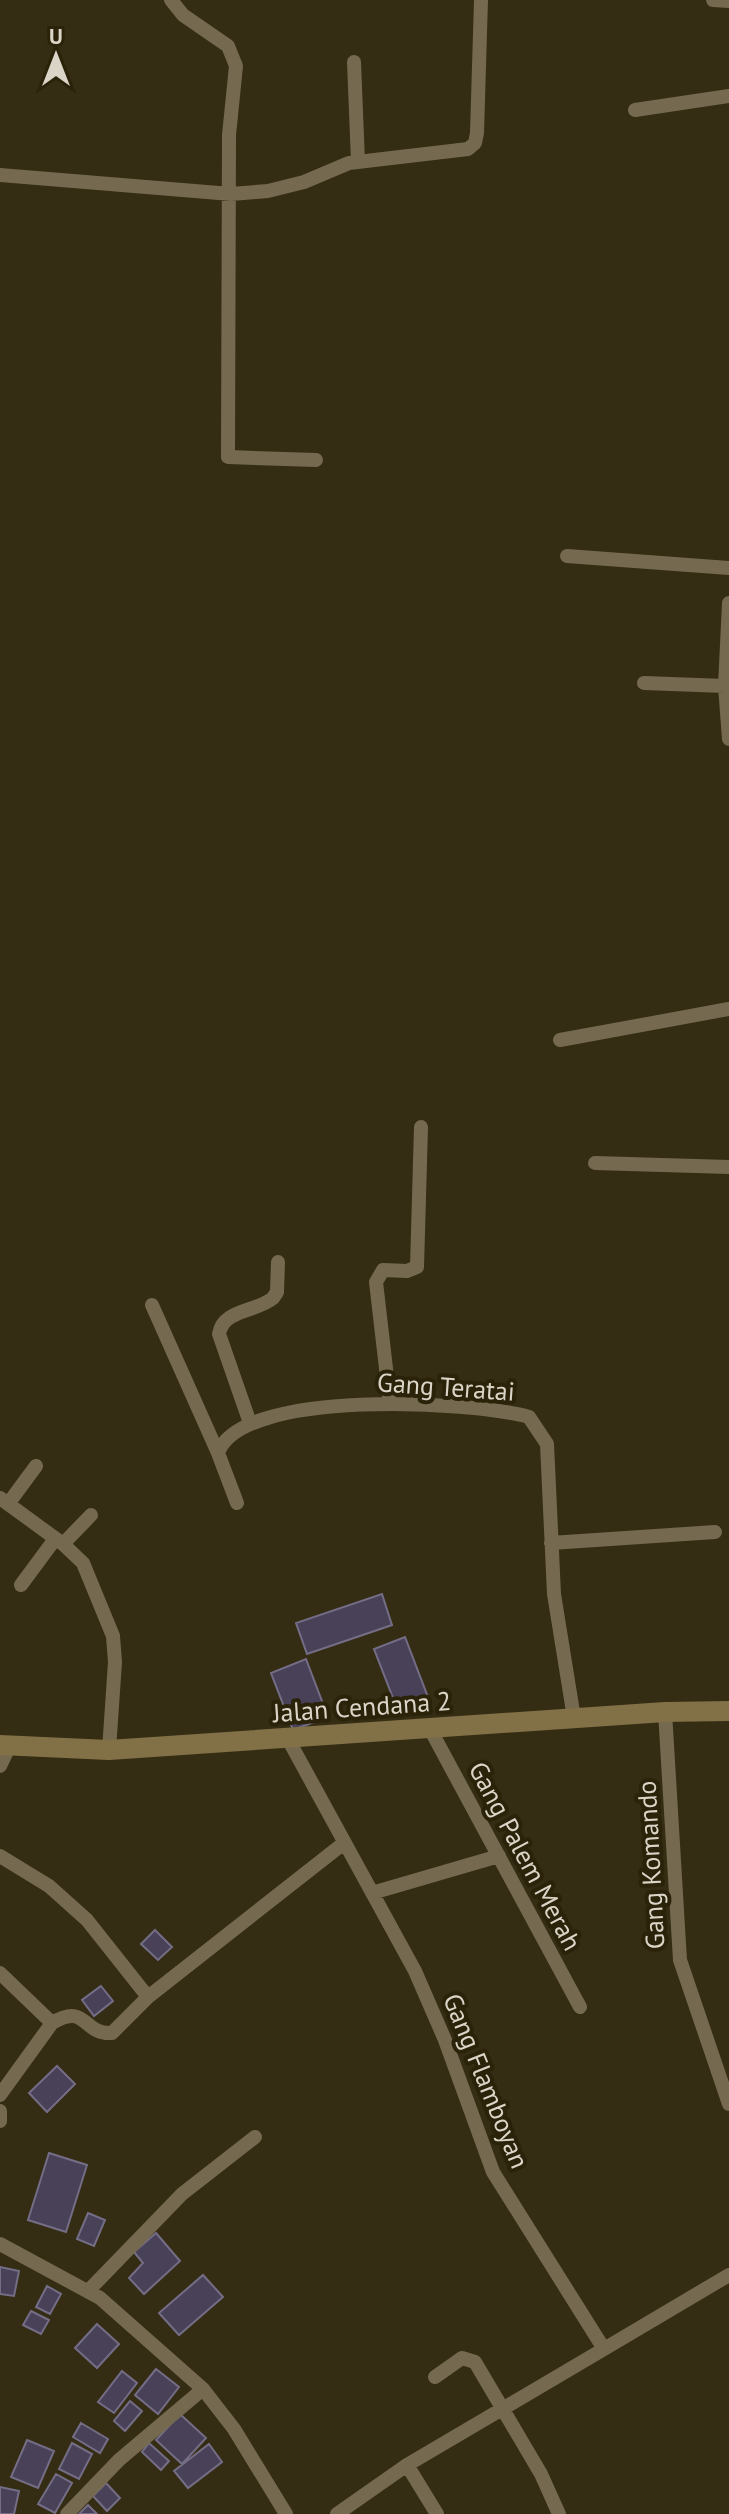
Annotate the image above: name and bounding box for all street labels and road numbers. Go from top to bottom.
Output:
street label: Gang Teratai [376,1365,516,1408]
street label: Jalan Cendana 2 [271,1684,452,1729]
street label: Gang Palem Merah [462,1756,589,1956]
street label: Gang Komando [630,1780,671,1950]
street label: Gang Flamboyan [436,1988,537,2173]

